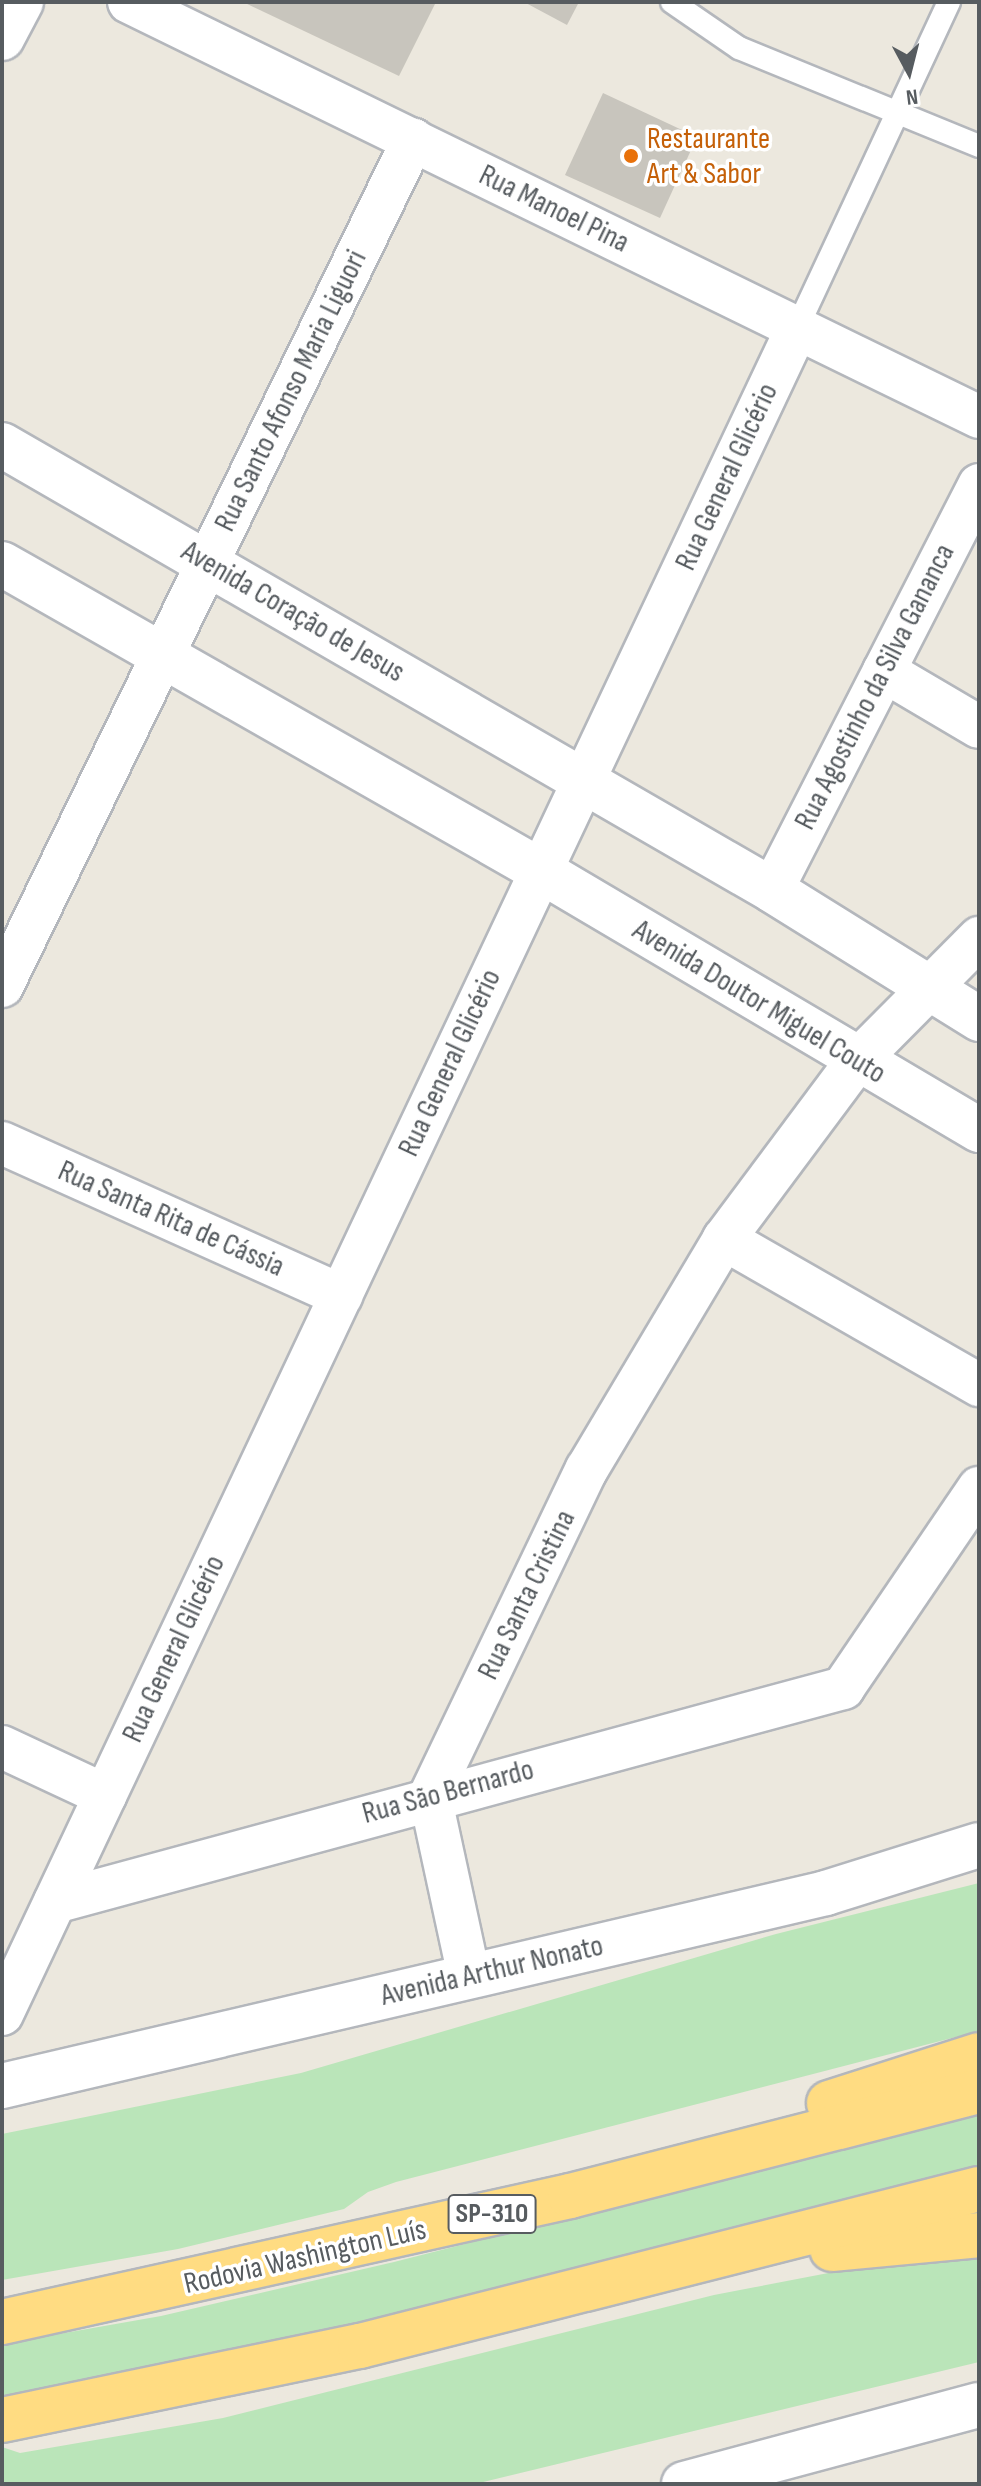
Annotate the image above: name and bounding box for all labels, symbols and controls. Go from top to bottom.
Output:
north arrow [869,32,949,112]
text: N [905,82,919,110]
place label: Restaurante Art & Sabor [647,121,770,192]
marker: Restaurante Art & Sabor [622,147,640,165]
street label: Rua Manoel Pina [473,157,635,261]
street label: Rua Santo Afonso Maria Liguori [207,245,375,537]
street label: Rua General Glicério [668,378,786,576]
street label: Avenida Coração de Jesus [175,534,411,690]
street label: Rua Agostinho da Silva Gananca [787,538,963,836]
street label: Avenida Doutor Miguel Couto [626,912,892,1092]
street label: Rua General Glicério [391,964,509,1162]
street label: Rua Santa Rita de Cássia [52,1153,290,1285]
street label: Rua Santa Cristina [470,1504,584,1686]
street label: Rua General Glicério [115,1550,233,1748]
street label: Rua São Bernardo [358,1752,538,1832]
street label: Avenida Arthur Nonato [377,1928,607,2014]
road number: SP-310 [446,2190,538,2238]
street label: Rodovia Washington Luís [180,2212,430,2302]

